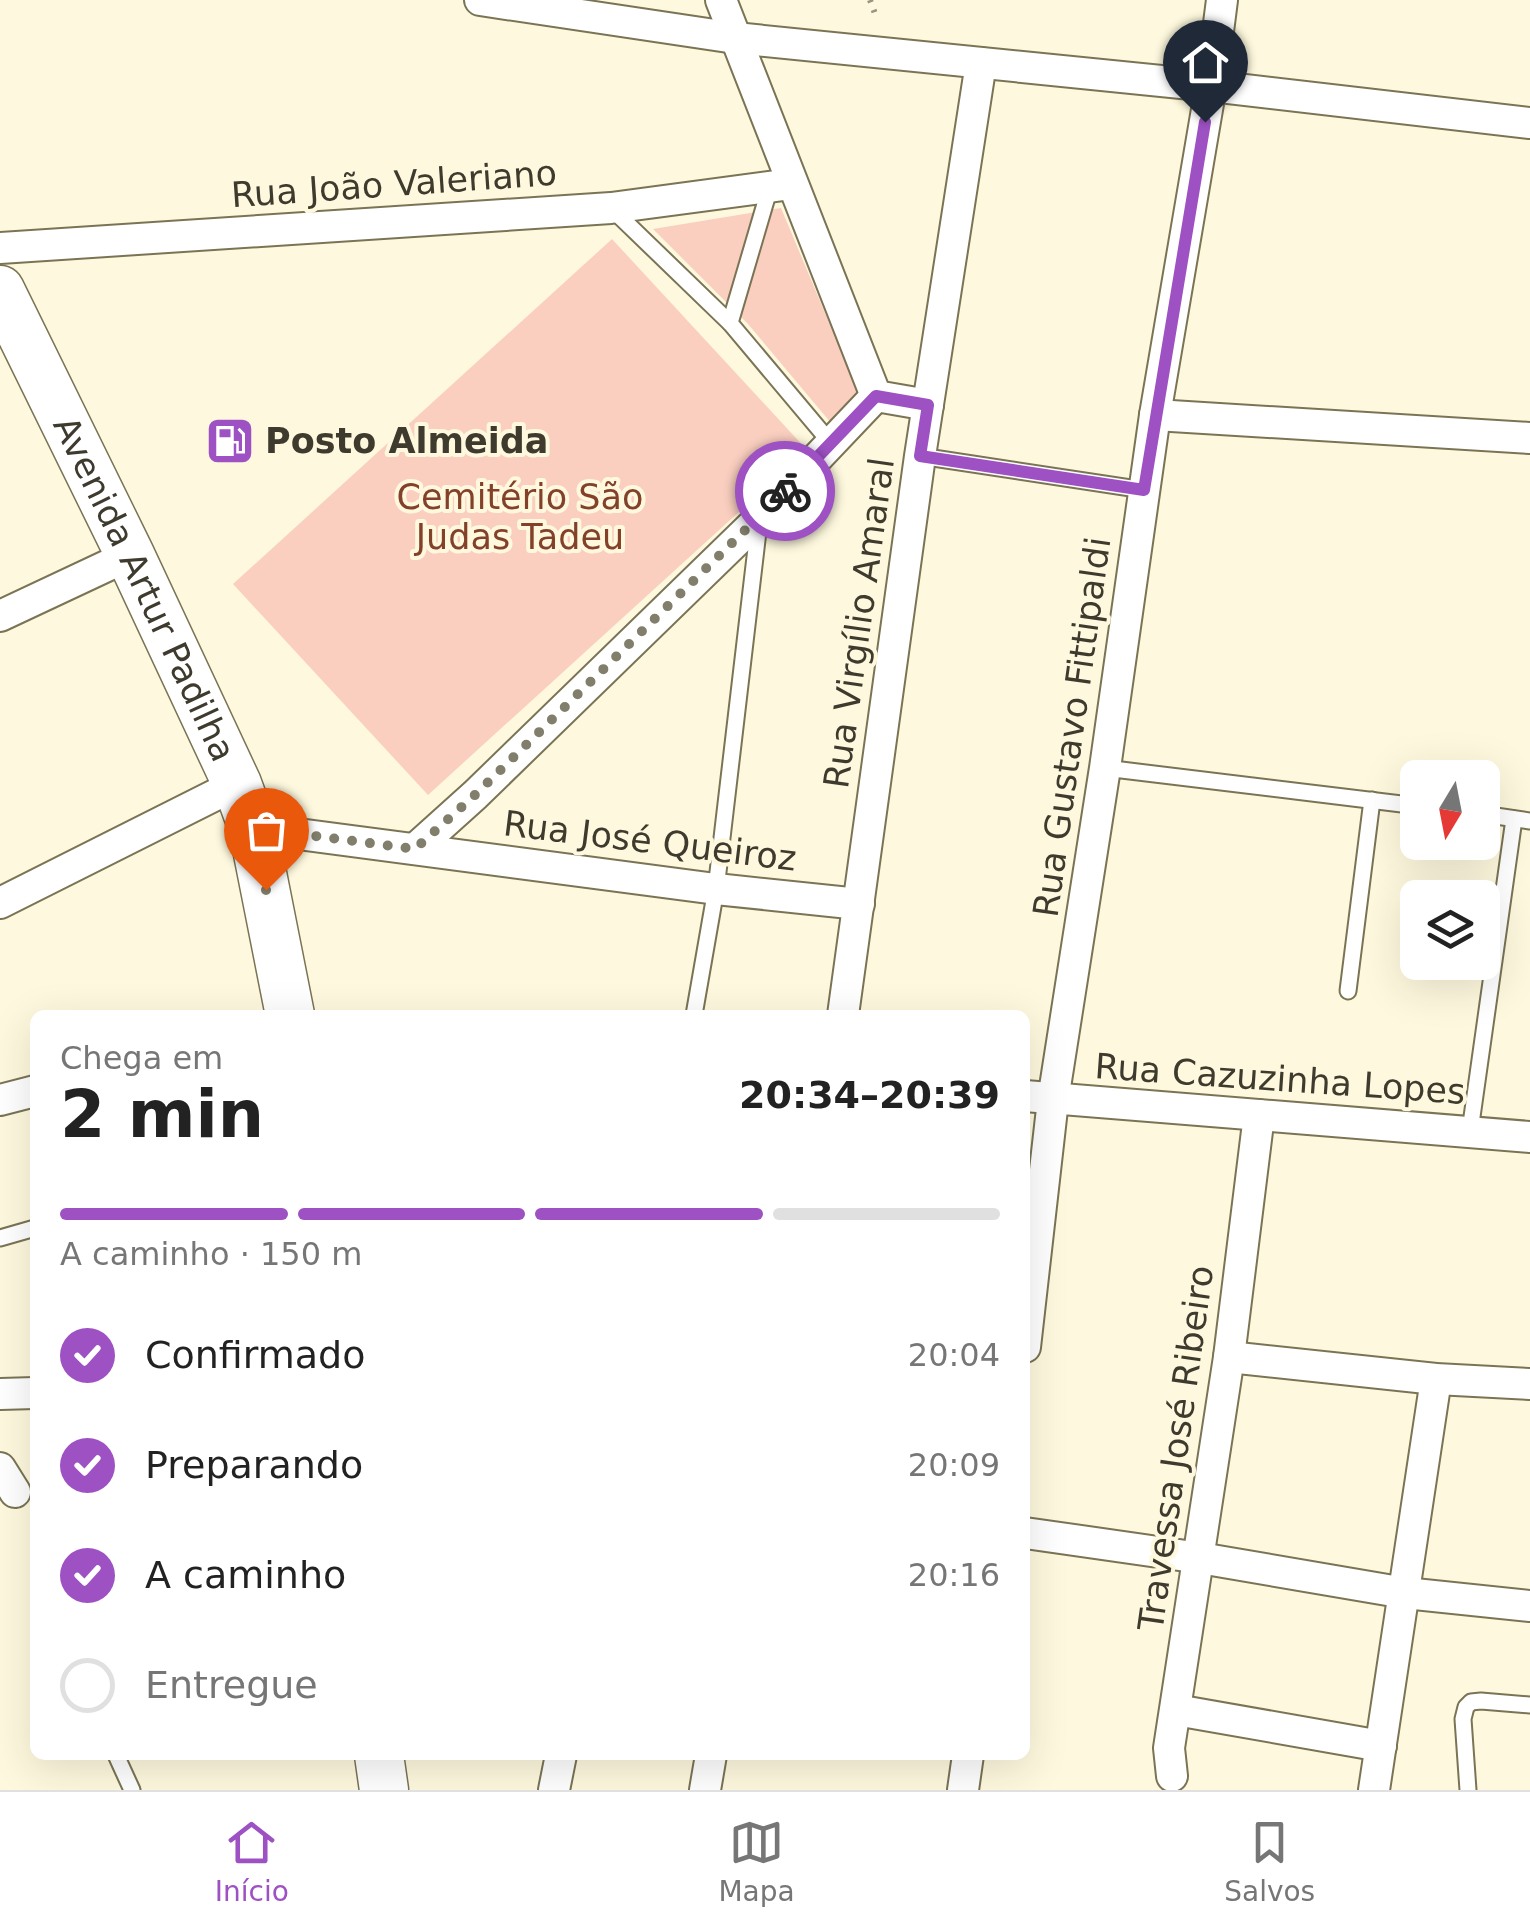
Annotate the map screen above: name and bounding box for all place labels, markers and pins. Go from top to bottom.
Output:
pin [1163,20,1248,123]
fuel station icon: Posto Almeida [204,415,256,467]
place label: Posto Almeida [265,421,548,461]
pin [224,788,309,891]

